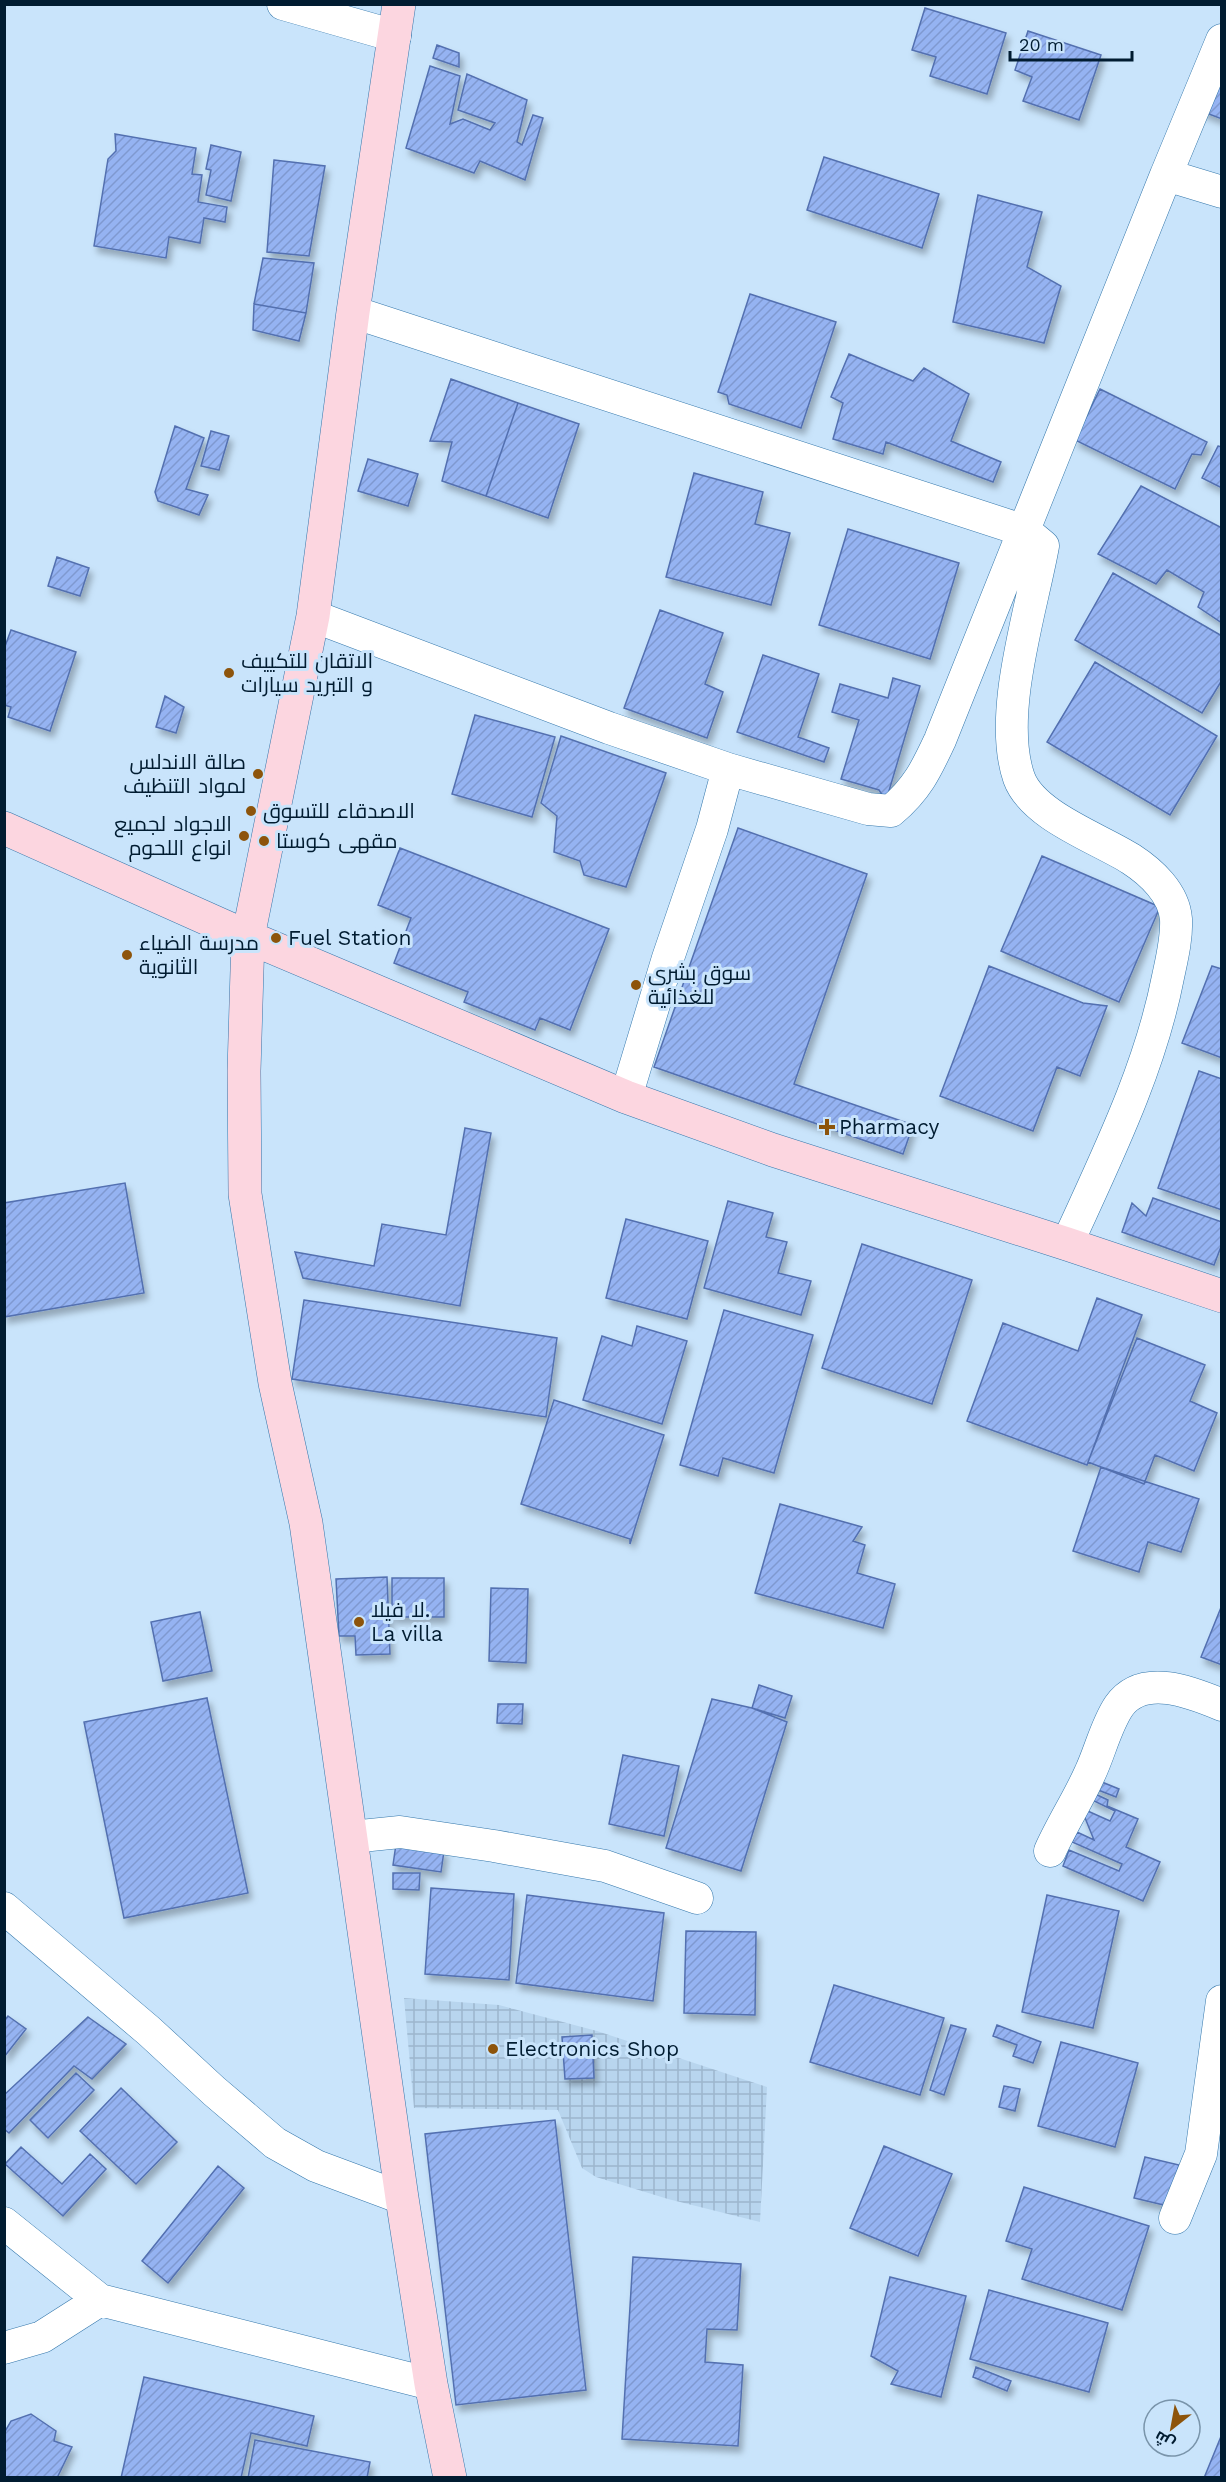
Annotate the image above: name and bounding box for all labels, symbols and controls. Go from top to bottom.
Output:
scale bar [1010,24,1132,62]
text: 20 m [1019,34,1064,55]
place label: الاتقان للتكييف و التبريد سيارات [241,648,373,697]
marker: الاتقان للتكييف و التبريد سيارات [222,666,236,680]
place label: صالة الاندلس لمواد التنظيف [123,749,246,798]
marker: صالة الاندلس لمواد التنظيف [251,767,265,781]
place label: الاصدقاء للتسوق [263,798,415,824]
marker: الاصدقاء للتسوق [244,804,258,818]
place label: الاجواد لجميع انواع اللحوم [114,811,232,862]
place label: مقهى كوستا [276,828,398,854]
marker: الاجواد لجميع انواع اللحوم [237,829,251,843]
marker: مقهى كوستا [257,834,271,848]
place label: Fuel Station [288,925,412,950]
place label: مدرسة الضياء الثانوية [139,930,259,979]
marker: Fuel Station [269,931,283,945]
marker: مدرسة الضياء الثانوية [120,948,134,962]
place label: سوق بشرى للغذائية [648,960,751,1009]
marker: سوق بشرى للغذائية [629,978,643,992]
place label: Pharmacy [839,1114,940,1139]
marker: Pharmacy [820,1120,834,1134]
place label: لا فيلا. La villa [371,1597,443,1646]
marker: لا فيلا. La villa [352,1615,366,1629]
place label: Electronics Shop [505,2036,679,2061]
marker: Electronics Shop [486,2042,500,2056]
north arrow [1142,2398,1202,2458]
text: ش [1151,2427,1178,2454]

